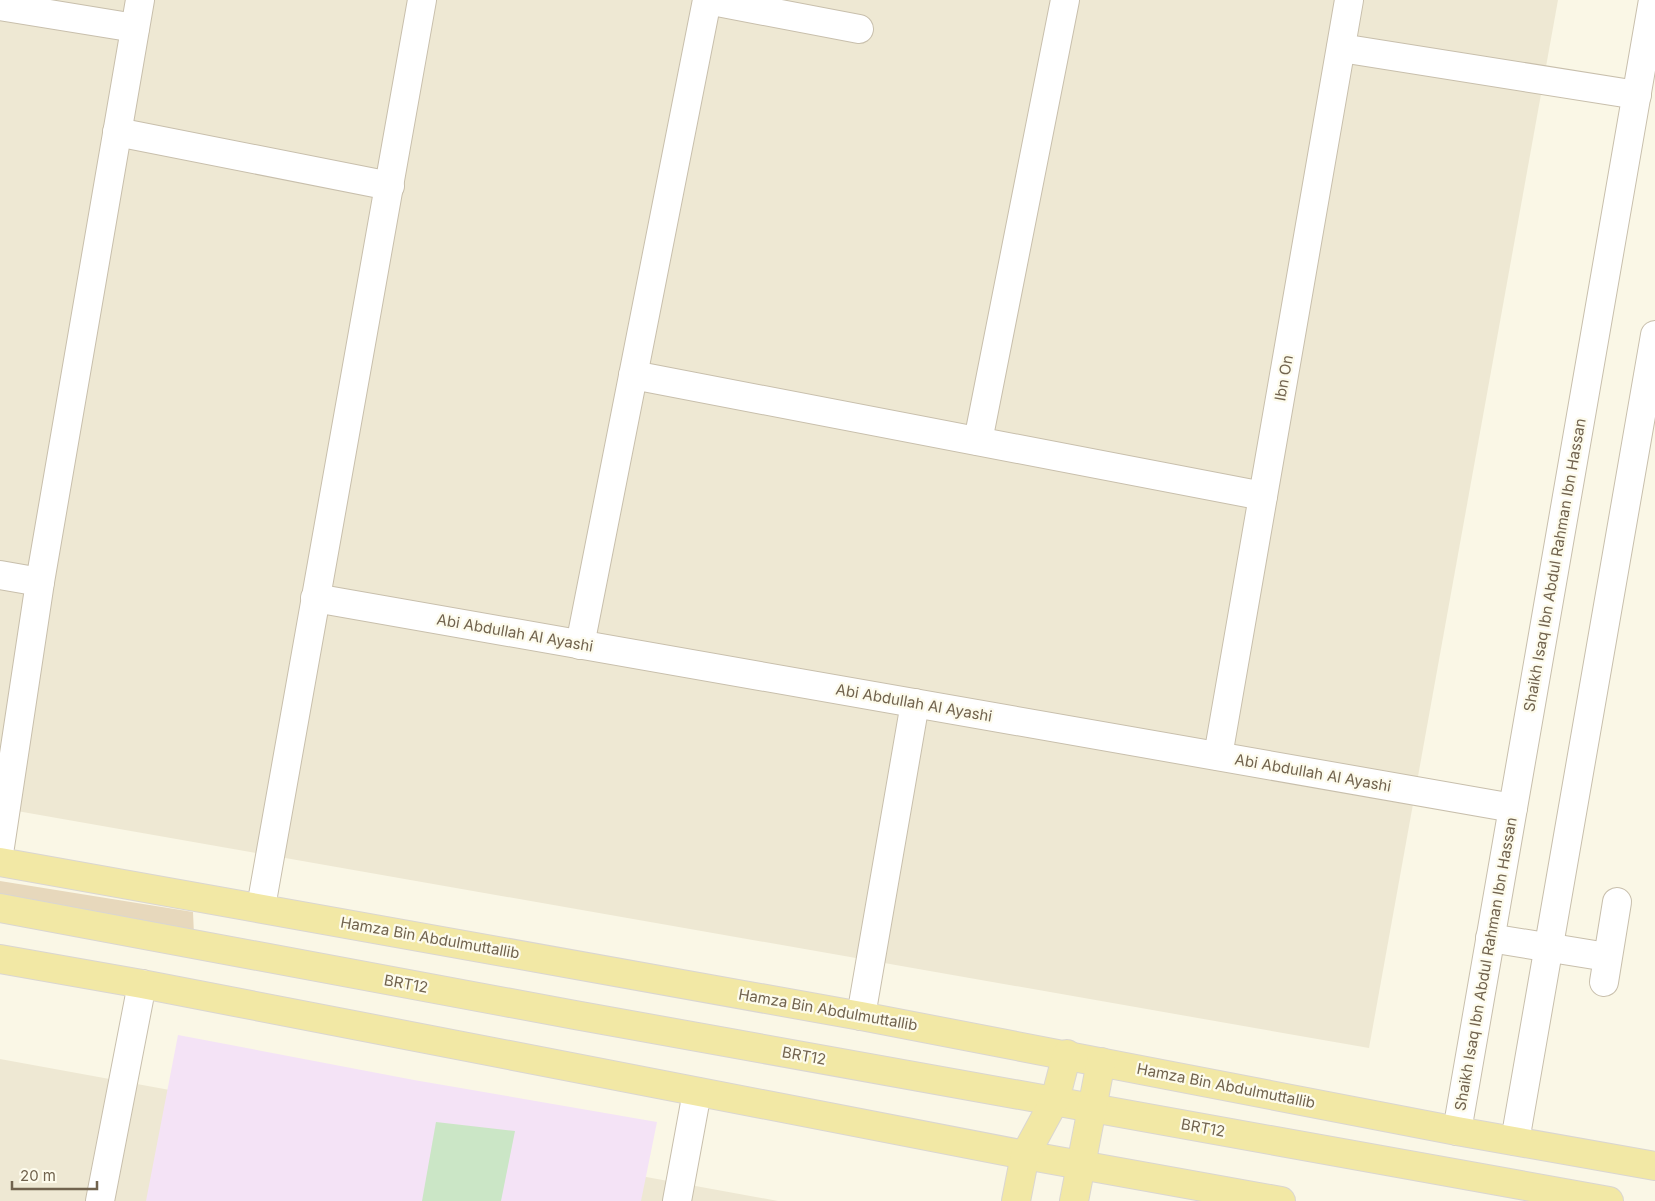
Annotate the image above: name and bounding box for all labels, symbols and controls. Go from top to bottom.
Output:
street label: Ibn On [1270,353,1297,403]
street label: Shaikh Isaq Ibn Abdul Rahman Ibn Hassan [1519,417,1590,713]
street label: Abi Abdullah Al Ayashi [435,609,595,656]
street label: Abi Abdullah Al Ayashi [834,679,994,726]
street label: Abi Abdullah Al Ayashi [1233,749,1393,796]
street label: Shaikh Isaq Ibn Abdul Rahman Ibn Hassan [1450,816,1521,1112]
street label: Hamza Bin Abdulmuttallib [339,912,521,963]
street label: BRT12 [383,970,430,997]
street label: Hamza Bin Abdulmuttallib [737,984,919,1035]
street label: BRT12 [781,1042,828,1069]
street label: Hamza Bin Abdulmuttallib [1135,1059,1317,1112]
street label: BRT12 [1180,1114,1227,1141]
scale bar [12,1158,98,1190]
text: 20 m [20,1166,56,1185]

